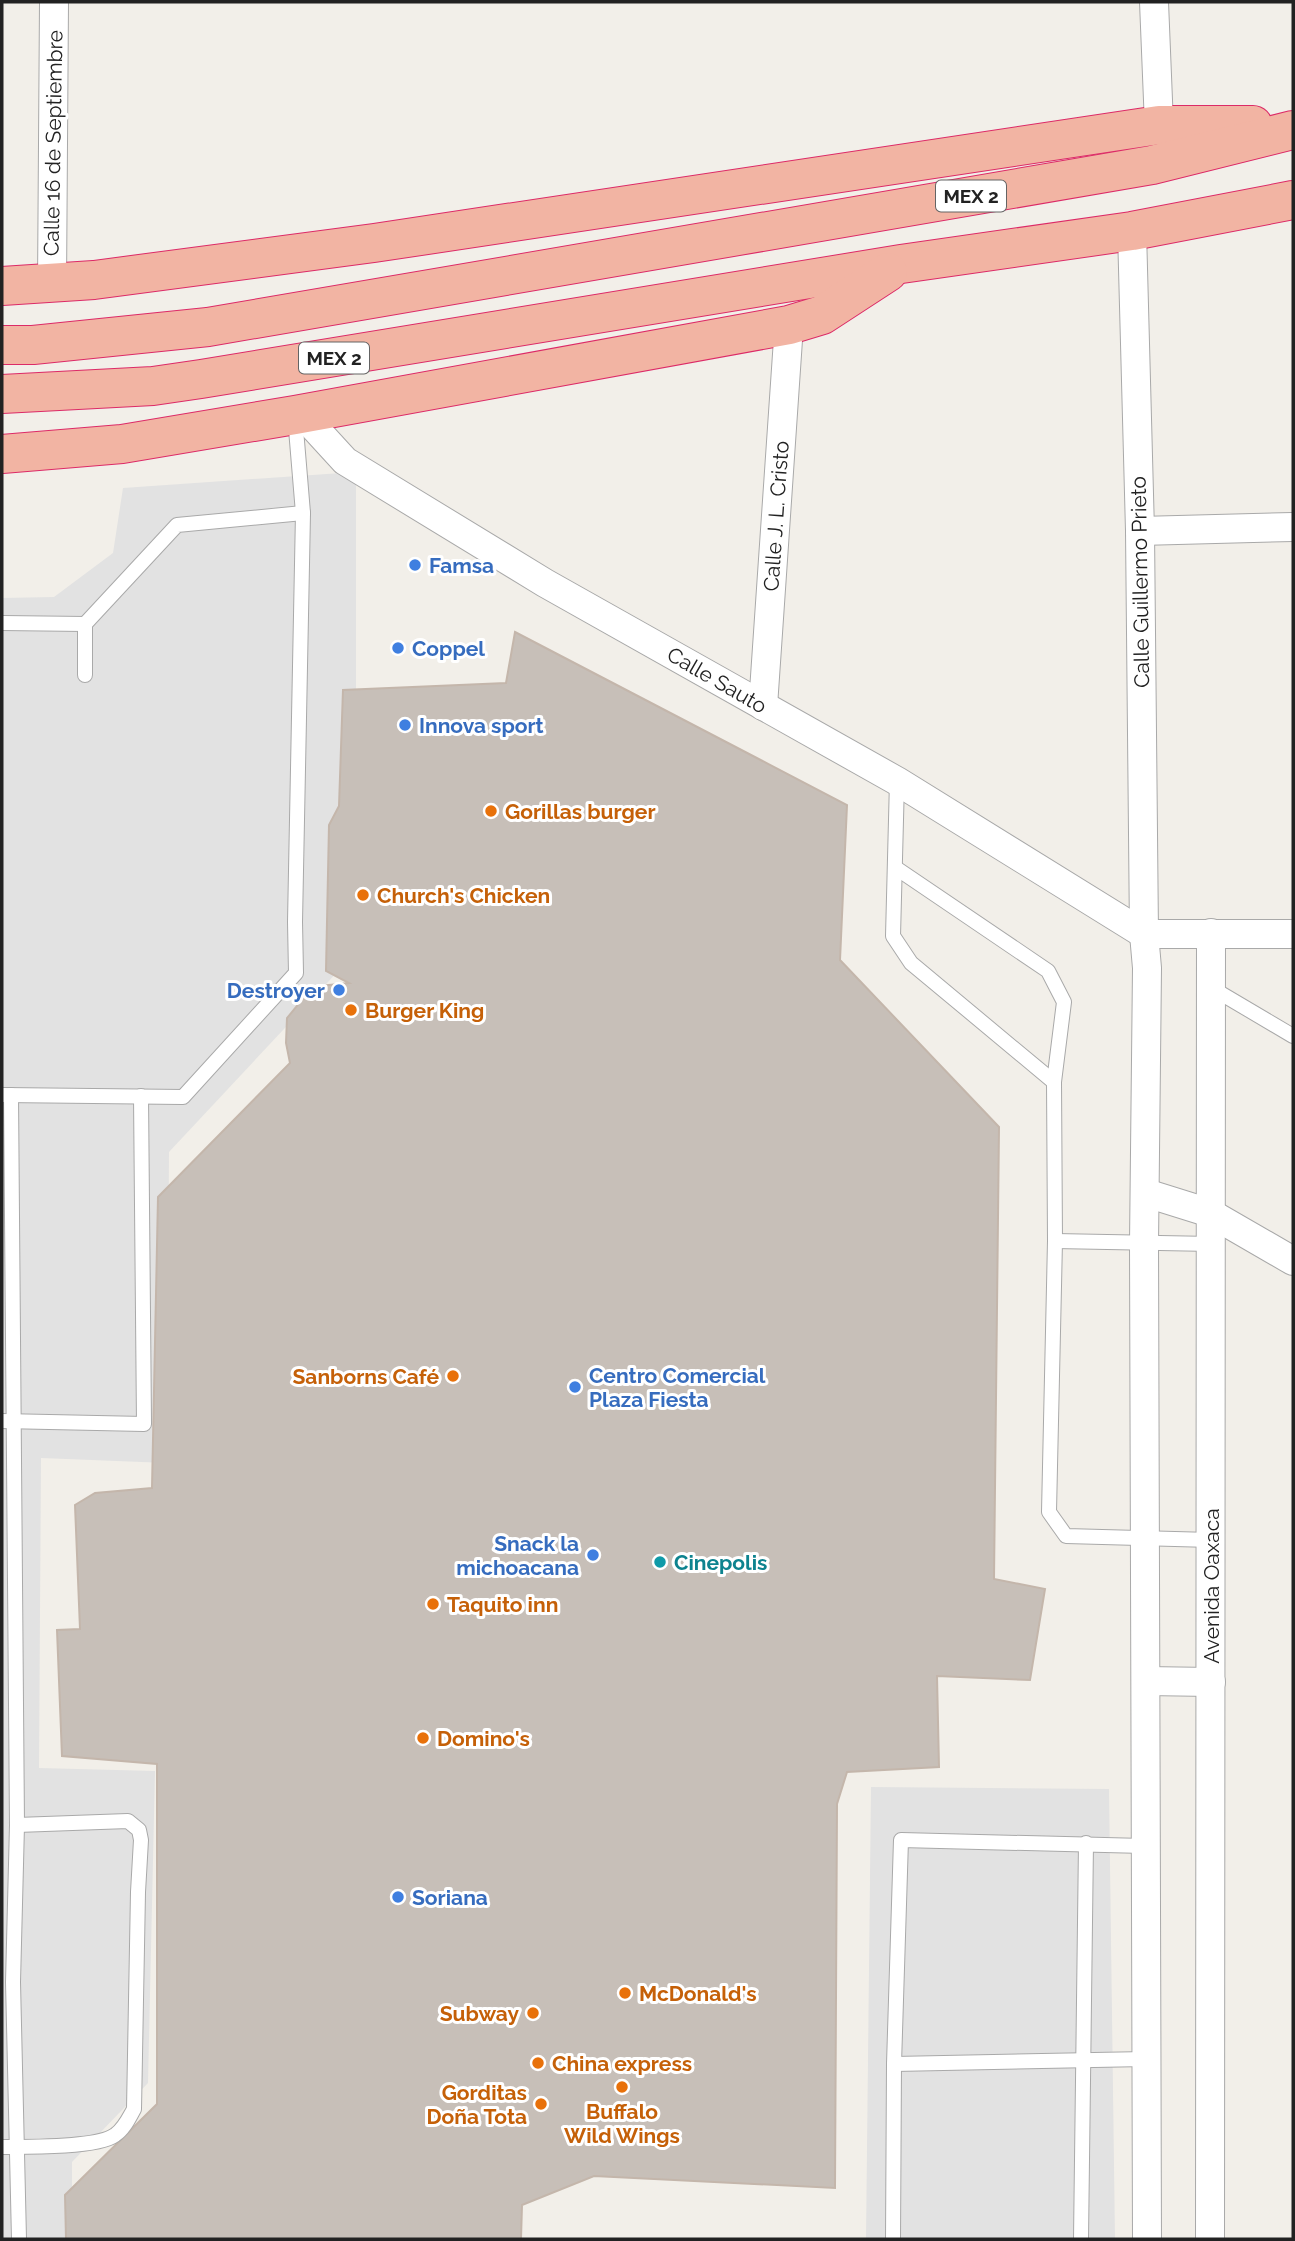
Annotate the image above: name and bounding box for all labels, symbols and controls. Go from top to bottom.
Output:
street label: Calle 16 de Septiembre [39,30,67,256]
road number: MEX 2 [936,180,1006,212]
road number: MEX 2 [299,342,369,374]
street label: Calle J. L. Cristo [758,440,794,592]
street label: Calle Guillermo Prieto [1126,476,1154,688]
place label: Famsa [429,553,494,578]
marker: Famsa [407,557,423,573]
place label: Coppel [412,636,485,661]
marker: Coppel [390,640,406,656]
street label: Calle Sauto [663,641,771,719]
place label: Innova sport [419,713,544,738]
marker: Innova sport [397,717,413,733]
place label: Gorillas burger [505,799,656,824]
marker: Gorillas burger [483,803,499,819]
place label: Church's Chicken [377,883,550,908]
marker: Church's Chicken [355,887,371,903]
place label: Destroyer [227,978,325,1003]
marker: Destroyer [331,982,347,998]
place label: Burger King [365,998,484,1023]
marker: Burger King [343,1002,359,1018]
place label: Centro Comercial Plaza Fiesta [589,1363,766,1412]
place label: Sanborns Café [293,1364,439,1389]
marker: Sanborns Café [445,1368,461,1384]
marker: Centro Comercial Plaza Fiesta [567,1379,583,1395]
street label: Avenida Oaxaca [1199,1508,1224,1664]
place label: Snack la michoacana [456,1531,579,1580]
marker: Snack la michoacana [585,1547,601,1563]
place label: Cinepolis [674,1550,767,1575]
marker: Cinepolis [652,1554,668,1570]
place label: Taquito inn [447,1592,558,1617]
marker: Taquito inn [425,1596,441,1612]
place label: Domino's [437,1726,530,1751]
marker: Domino's [415,1730,431,1746]
place label: Soriana [412,1885,488,1910]
marker: Soriana [390,1889,406,1905]
place label: McDonald's [639,1981,757,2006]
marker: McDonald's [617,1985,633,2001]
place label: Subway [440,2001,519,2026]
marker: Subway [525,2005,541,2021]
place label: China express [552,2051,692,2076]
marker: China express [530,2055,546,2071]
marker: Buffalo Wild Wings [614,2079,630,2095]
place label: Gorditas Doña Tota [426,2080,527,2129]
marker: Gorditas Doña Tota [533,2096,549,2112]
place label: Buffalo Wild Wings [564,2099,680,2148]

